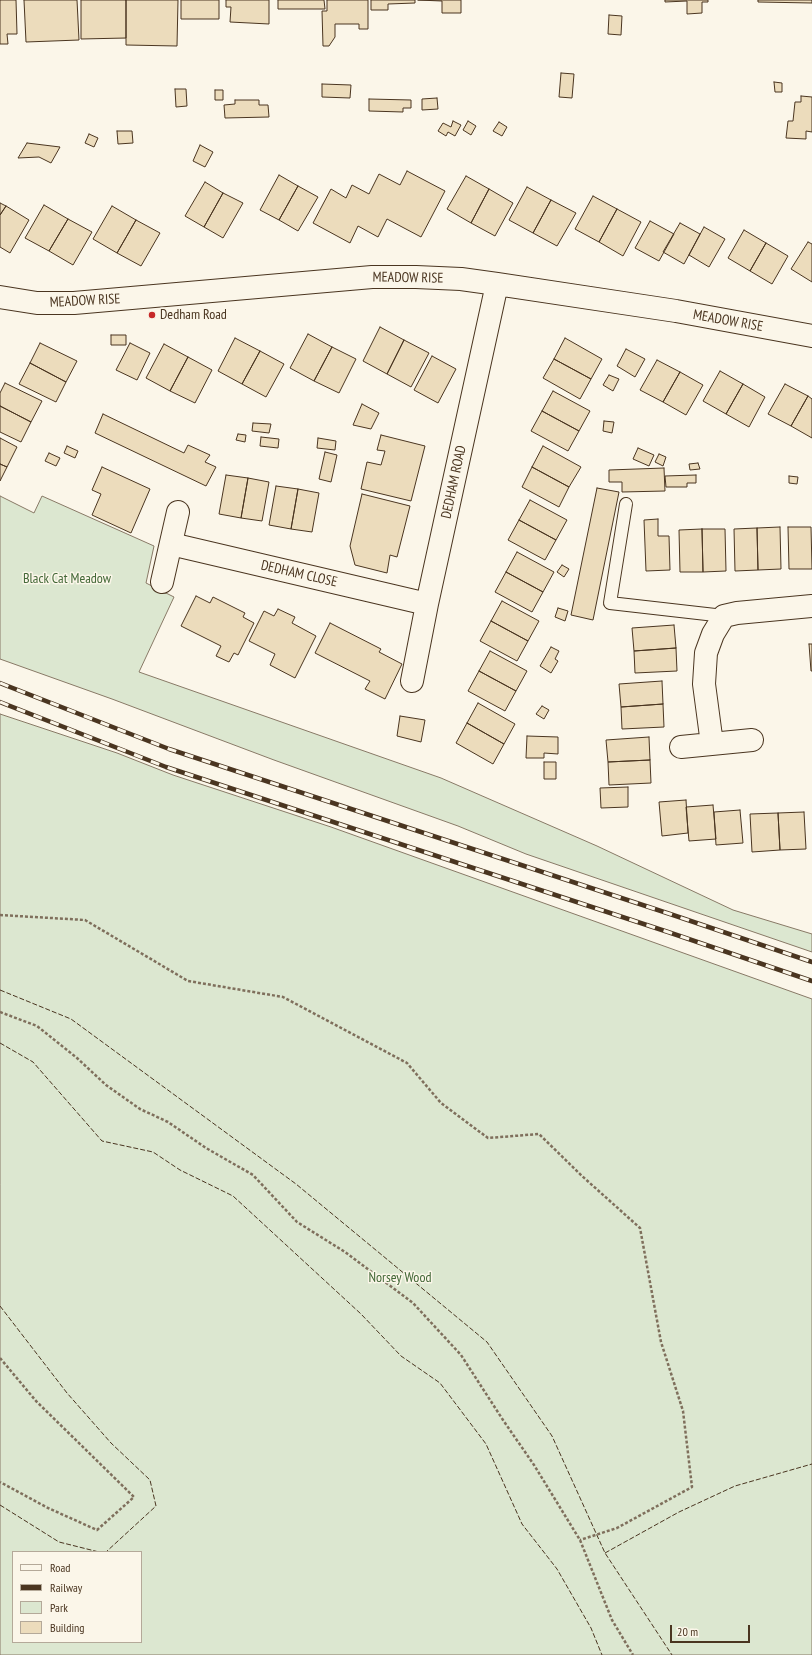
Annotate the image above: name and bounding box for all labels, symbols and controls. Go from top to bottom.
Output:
street label: MEADOW RISE [373,269,443,287]
street label: MEADOW RISE [49,291,121,311]
place label: Dedham Road [160,307,227,323]
street label: MEADOW RISE [692,307,764,335]
marker: Dedham Road [147,310,157,320]
street label: DEDHAM ROAD [438,444,470,520]
street label: DEDHAM CLOSE [259,557,339,591]
park label: Black Cat Meadow [23,571,111,587]
park label: Norsey Wood [369,1270,431,1286]
legend [12,1551,142,1643]
text: Road [50,1560,70,1575]
text: Railway [50,1580,82,1595]
text: Park [50,1600,68,1615]
scale bar [672,1617,752,1643]
text: Building [50,1620,85,1635]
text: 20 m [677,1624,698,1639]

